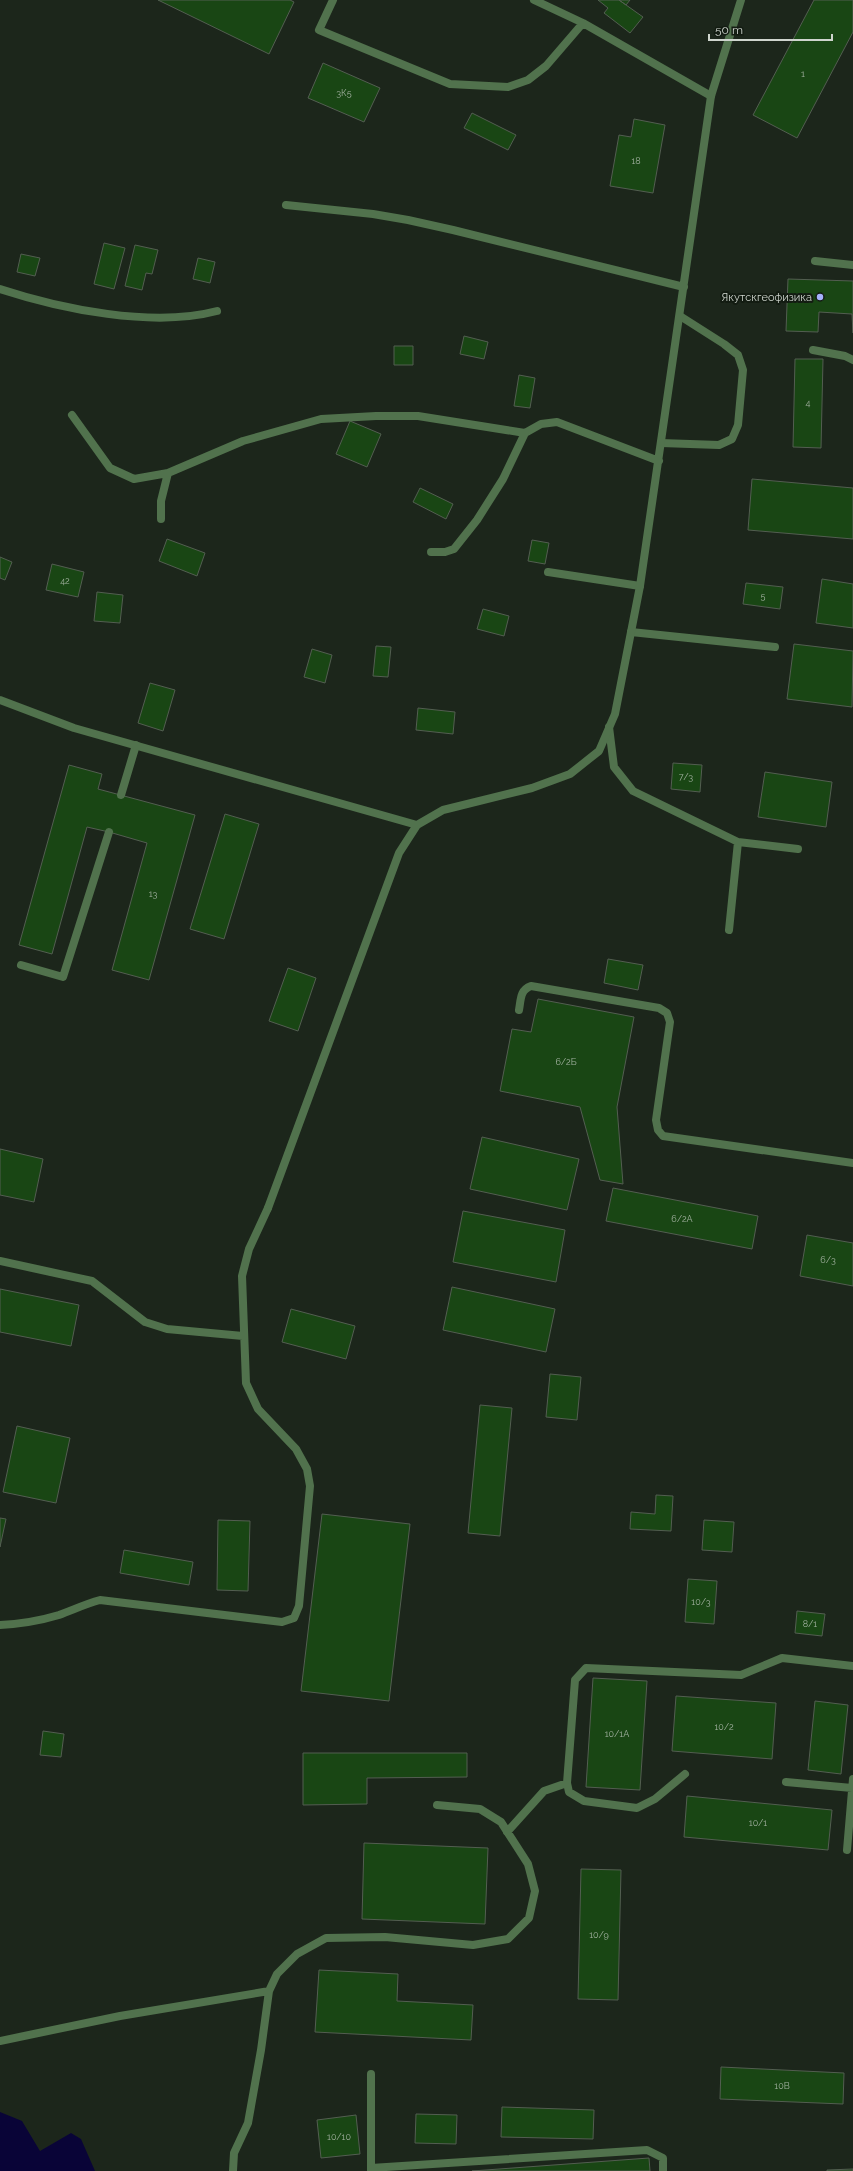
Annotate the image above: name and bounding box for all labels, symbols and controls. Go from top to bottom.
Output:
scale bar [709,16,832,42]
text: 50 m [715,23,743,37]
house number: 1 [801,69,805,79]
house number: 3К5 [336,88,352,98]
house number: 18 [631,156,641,166]
place label: Якутскгеофизика [721,291,812,304]
marker: Якутскгеофизика [815,292,825,302]
house number: 4 [806,398,811,408]
house number: 42 [60,576,70,586]
house number: 5 [761,591,766,601]
house number: 7/3 [679,772,693,782]
house number: 13 [149,889,158,899]
house number: 6/2Б [555,1057,577,1067]
house number: 6/2А [671,1214,693,1224]
house number: 6/3 [820,1255,836,1265]
house number: 10/3 [691,1597,711,1607]
house number: 8/1 [803,1619,817,1629]
house number: 10/2 [714,1722,734,1732]
house number: 10/1А [605,1729,629,1739]
house number: 10/1 [749,1818,767,1828]
house number: 10/9 [589,1930,609,1940]
house number: 10В [774,2081,790,2091]
house number: 10/10 [327,2132,351,2142]

